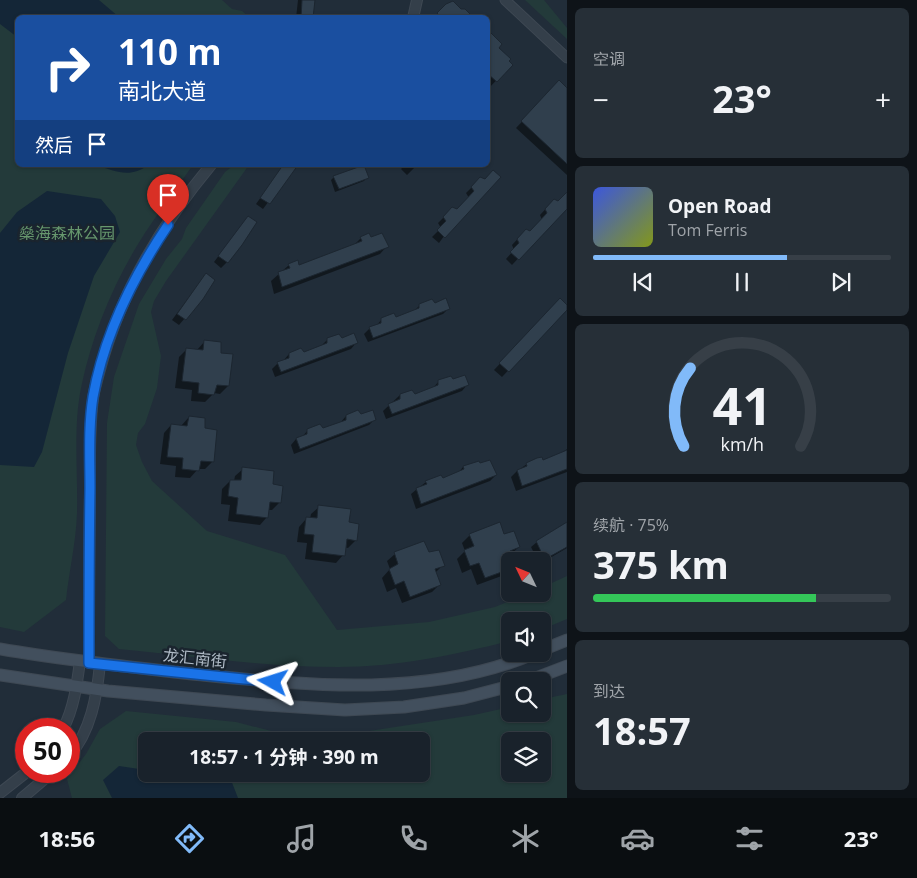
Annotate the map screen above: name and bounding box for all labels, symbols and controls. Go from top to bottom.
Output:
text: 110 m [118,28,222,75]
icon: right [35,35,100,100]
text: 空调 [593,48,625,70]
text: 23° [712,72,772,124]
text: 南北大道 [118,75,206,105]
text: − [593,80,609,118]
text: + [875,80,891,118]
icon: arrive [83,130,111,158]
text: 然后 [35,132,73,158]
pin [147,174,189,225]
icon: arrive [154,181,182,209]
text: Open Road [668,193,772,219]
text: Tom Ferris [668,219,747,241]
park label: 燊海森林公园 [19,222,115,244]
icon: previous [629,268,657,296]
icon: pause [728,268,756,296]
icon: next [827,268,855,296]
text: 41 [712,369,772,440]
text: km/h [720,432,764,456]
text: 续航 · 75% [593,514,669,536]
text: 375 km [593,538,729,590]
north arrow [501,552,551,602]
map controls [501,552,551,782]
button: sound [501,612,551,662]
street label: 龙汇南街 [162,644,228,672]
position arrow [246,655,298,707]
button: search [501,672,551,722]
text: 到达 [593,680,625,702]
text: 18:57 [593,704,691,756]
speed limit sign: 50 [15,718,80,783]
button: layers [501,732,551,782]
text: 18:57 · 1 分钟 · 390 m [189,744,379,770]
icon: directions [172,821,207,856]
icon: music [284,821,319,856]
icon: phone [396,821,431,856]
icon: climate [508,821,543,856]
icon: car [620,821,655,856]
icon: filters [732,821,767,856]
text: 18:56 [38,823,95,853]
text: 23° [844,823,878,853]

